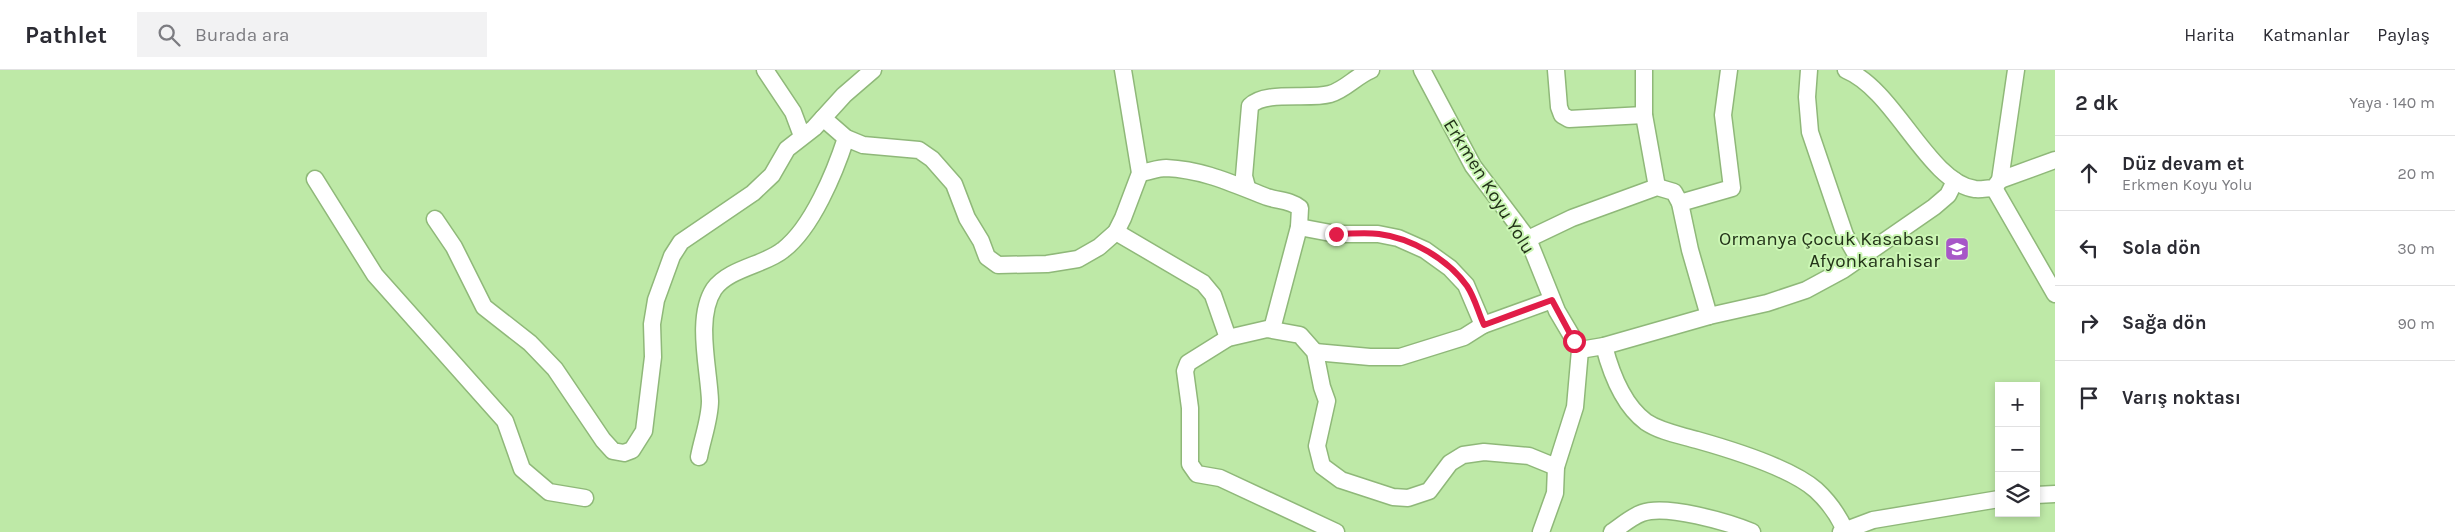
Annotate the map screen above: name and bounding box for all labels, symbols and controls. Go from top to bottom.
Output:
search box [137,12,487,57]
text: Pathlet [25,21,107,49]
icon: search [155,21,183,49]
text: Burada ara [195,24,290,46]
text: Harita [2184,24,2235,46]
text: Katmanlar [2263,24,2349,46]
text: Paylaş [2377,24,2430,46]
text: 2 dk [2075,91,2118,115]
text: Yaya · 140 m [2349,93,2435,112]
street label: Erkmen Koyu Yolu [1439,115,1540,258]
text: Düz devam et [2122,153,2244,175]
icon: ahead [2075,159,2103,187]
text: 20 m [2397,164,2435,183]
text: Erkmen Koyu Yolu [2122,175,2252,194]
route end [1325,223,1348,246]
place label: Ormanya Çocuk Kasabası Afyonkarahisar [1719,228,1940,272]
icon: left [2075,234,2103,262]
school or university icon: Ormanya Çocuk Kasabası Afyonkarahisar [1944,236,1970,262]
text: Sola dön [2122,237,2201,259]
text: 30 m [2397,239,2435,258]
icon: right [2075,309,2103,337]
text: Sağa dön [2122,312,2206,334]
text: 90 m [2397,314,2435,333]
route start [1563,330,1586,353]
map controls [1995,382,2040,517]
button: + [1995,382,2040,427]
icon: arrive [2075,384,2103,412]
text: Varış noktası [2122,387,2241,409]
button: − [1995,427,2040,472]
button: layers [1995,472,2040,517]

